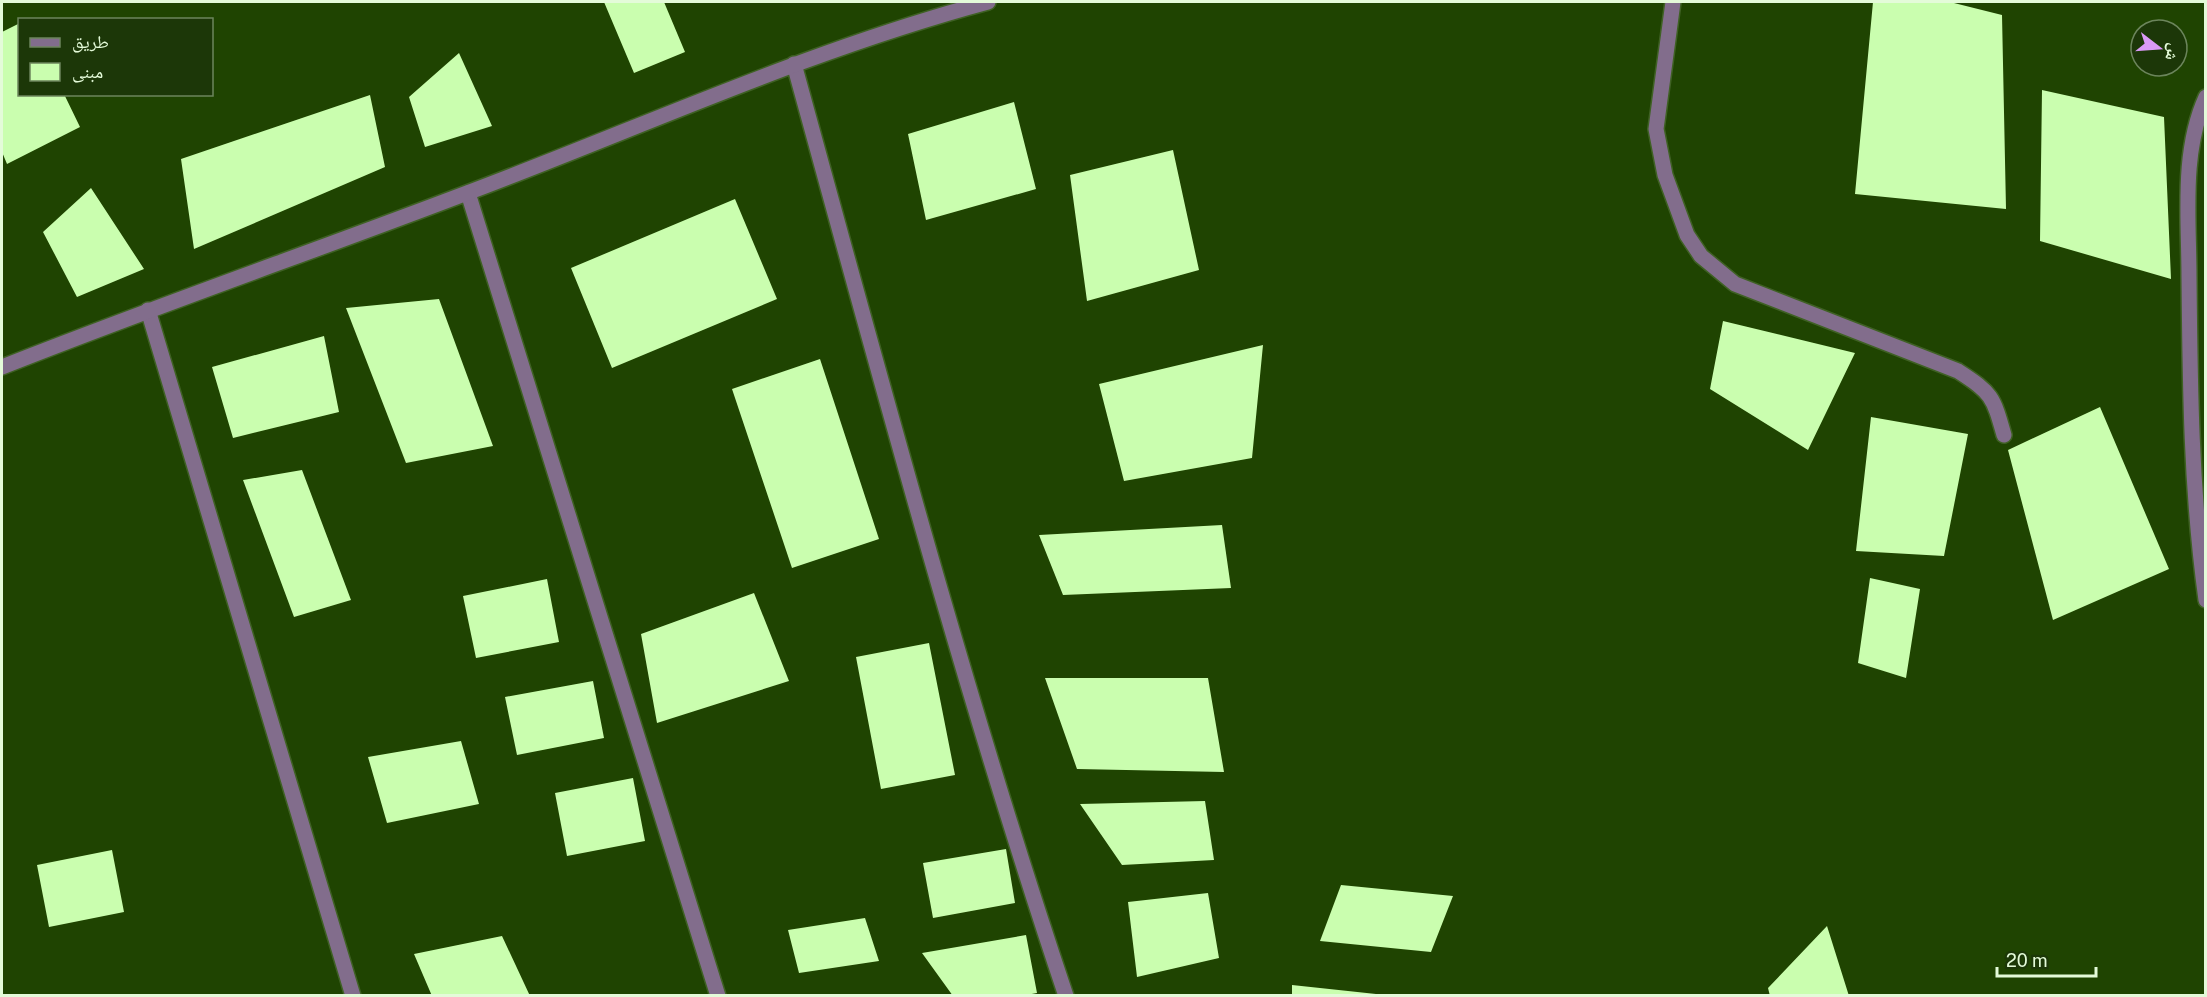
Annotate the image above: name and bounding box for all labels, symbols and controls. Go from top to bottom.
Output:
legend [18,18,213,96]
north arrow [2129,18,2189,78]
text: طريق [72,31,109,53]
text: ش [2161,41,2184,63]
text: مبنى [72,61,103,83]
scale bar [1997,940,2096,978]
text: 20 m [2006,950,2048,971]

